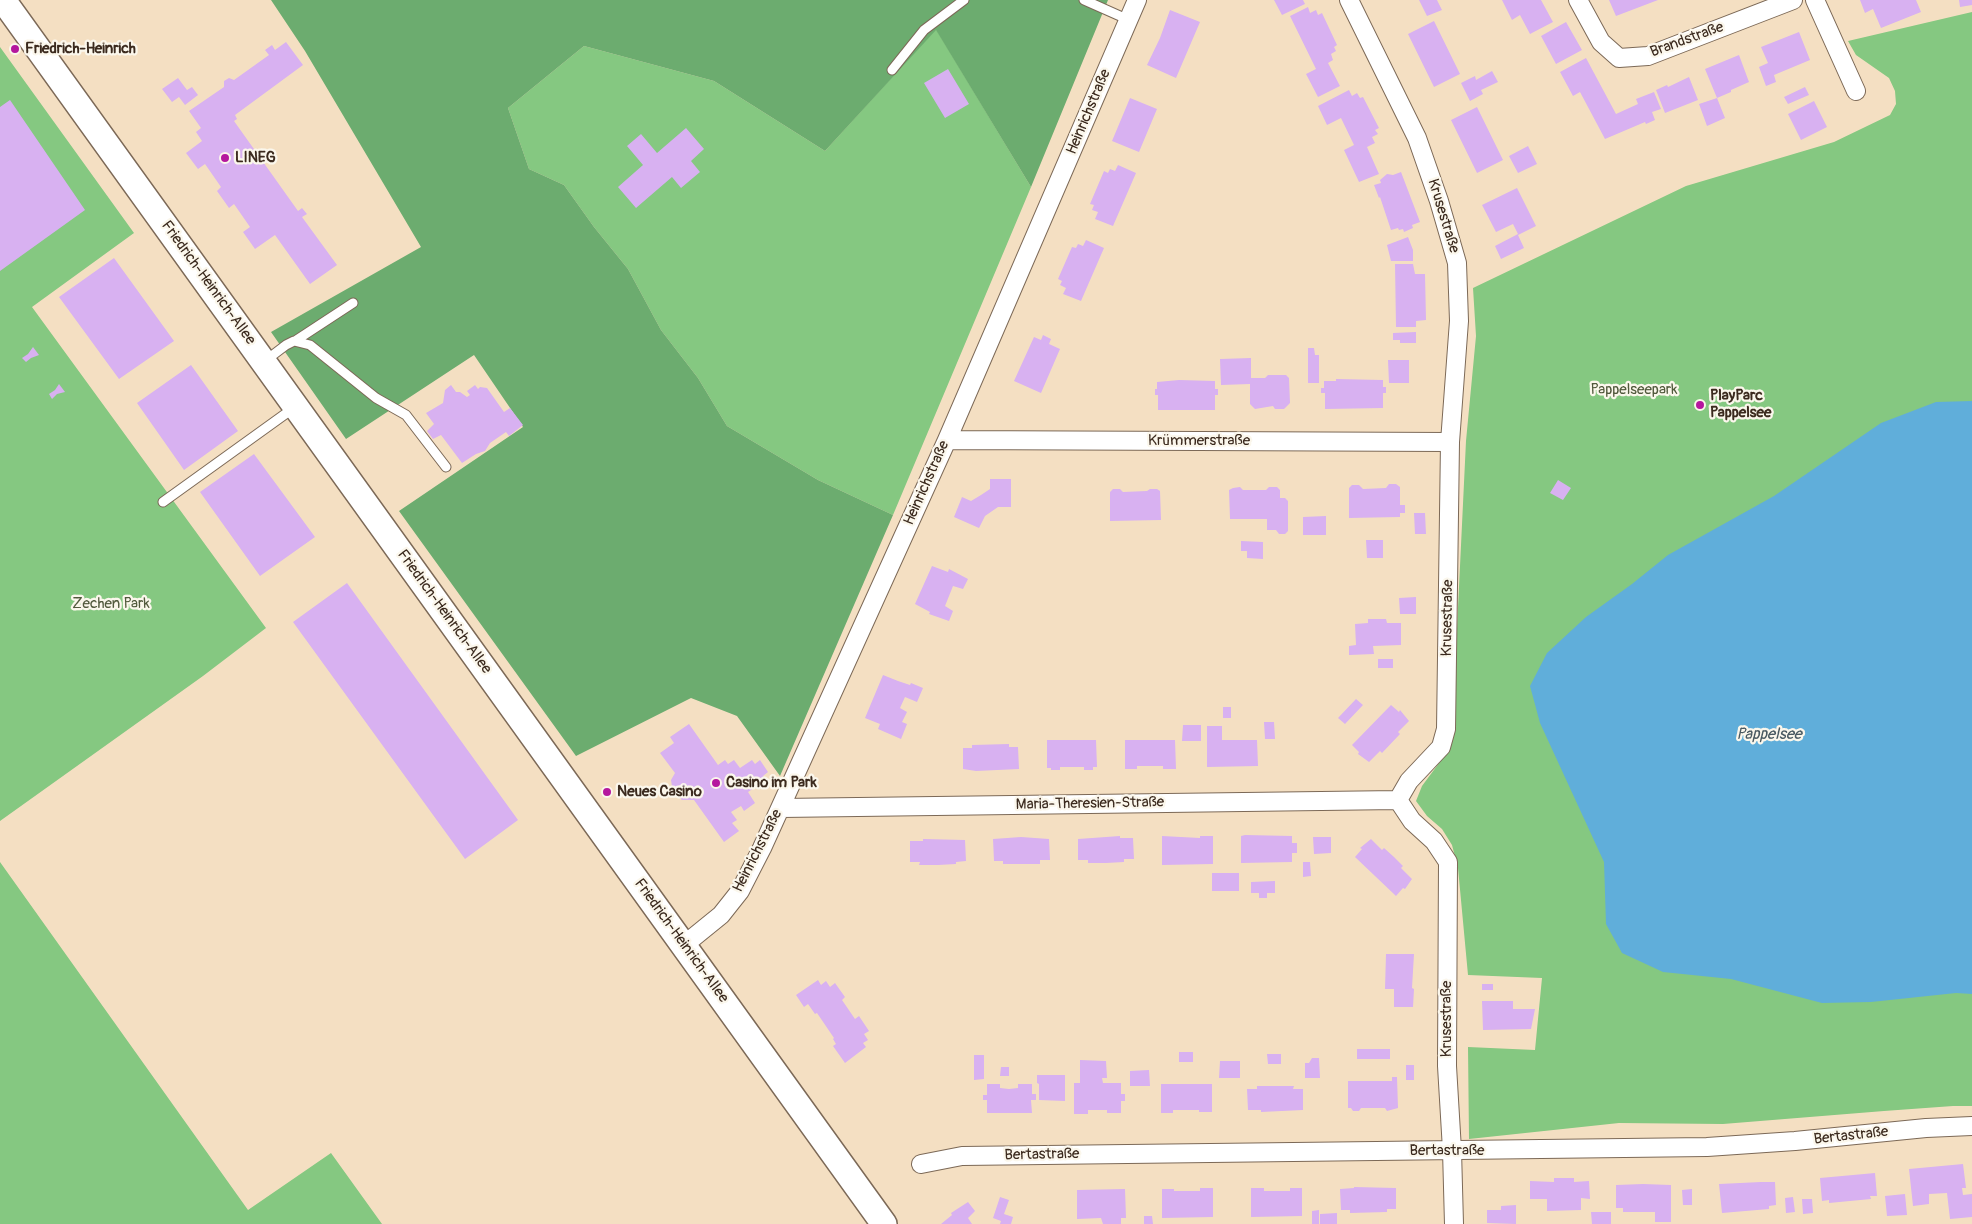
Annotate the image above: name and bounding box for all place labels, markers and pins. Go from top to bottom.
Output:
place label: Friedrich-Heinrich [25,40,136,58]
marker: Friedrich-Heinrich [9,43,21,55]
place label: LINEG [235,149,276,167]
marker: LINEG [219,152,231,164]
place label: PlayParc Pappelsee [1710,387,1771,422]
marker: PlayParc Pappelsee [1694,399,1706,411]
place label: Casino im Park [726,774,817,792]
marker: Casino im Park [710,777,722,789]
place label: Neues Casino [617,783,702,801]
marker: Neues Casino [601,786,613,798]

